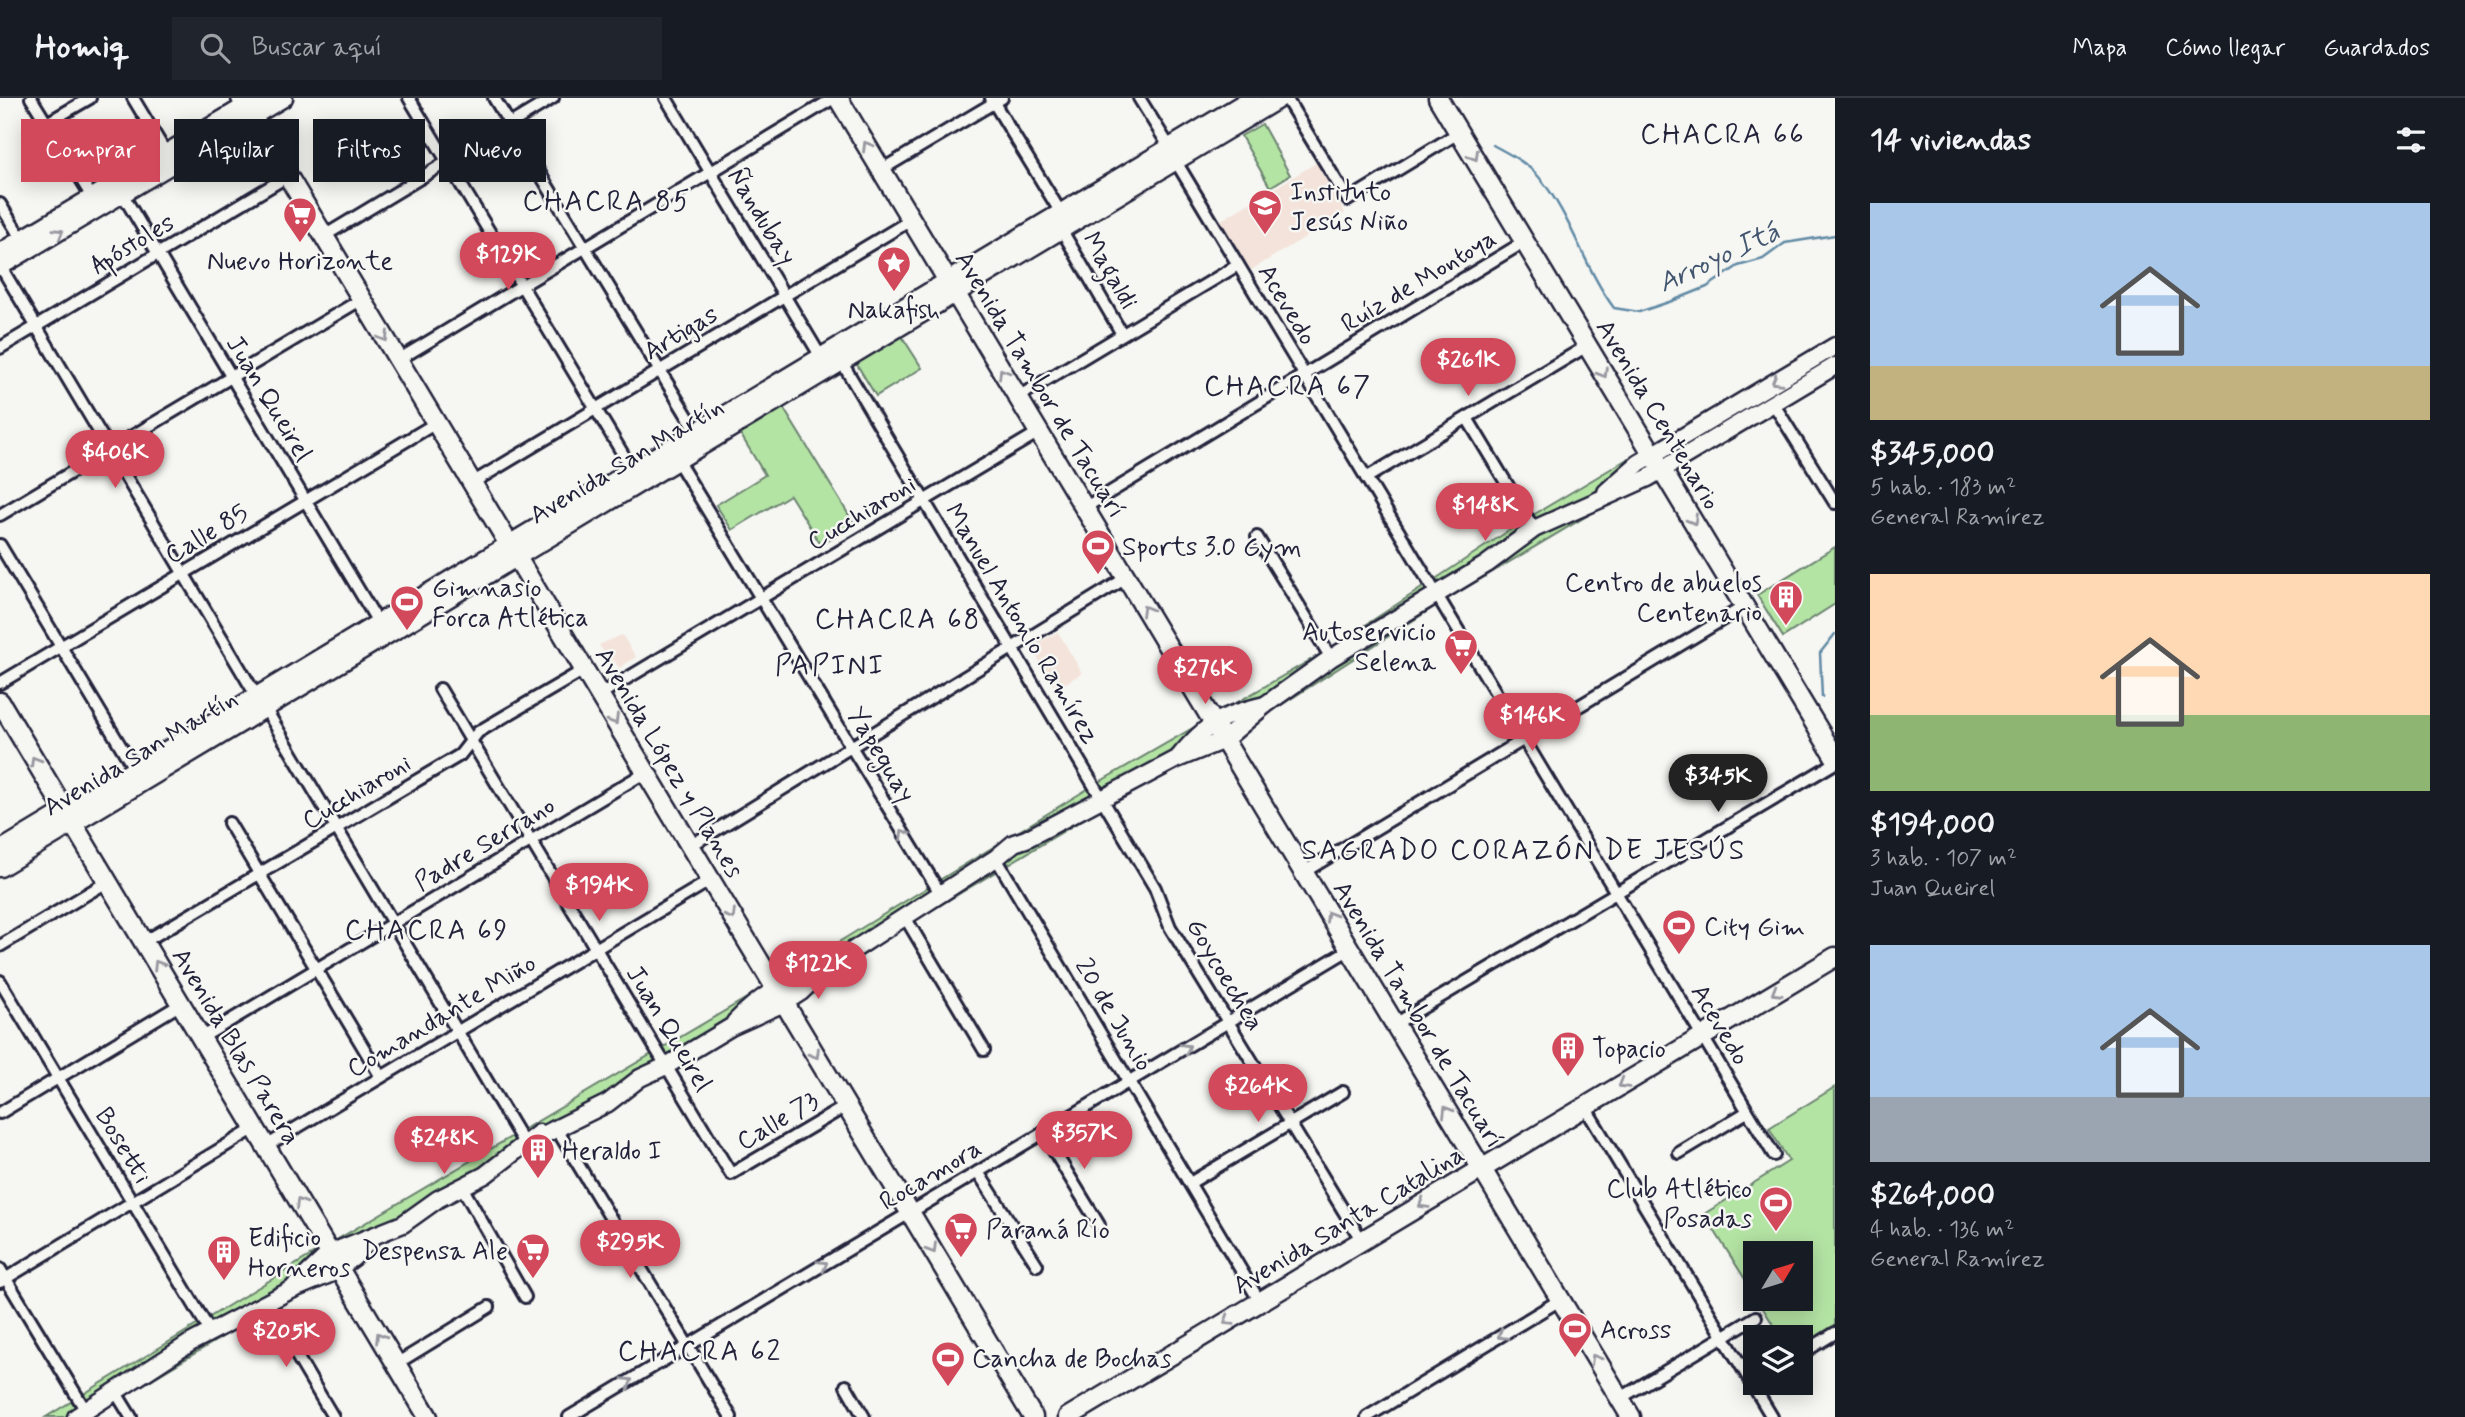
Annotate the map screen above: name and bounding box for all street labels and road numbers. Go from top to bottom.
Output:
street label: Ñandubay [719,162,804,272]
street label: Apóstoles [85,206,183,286]
street label: Ruíz de Montoya [1335,222,1503,341]
street label: Magaldi [1071,226,1145,317]
street label: Avenida Tambor de Tacuarí [946,245,1133,525]
street label: Acevedo [1249,258,1324,352]
street label: Artigas [638,298,725,369]
street label: Avenida Centenario [1587,314,1728,516]
street label: Juan Queirel [217,330,319,468]
street label: Avenida San Martín [524,390,730,533]
street label: Cucchiaroni [801,468,923,560]
street label: Calle 85 [159,497,255,573]
street label: Manuel Antonio Ramírez [936,498,1107,751]
street label: Avenida López y Planes [586,641,751,885]
street label: Avenida San Martín [38,682,244,825]
street label: Yapeguay [837,701,922,810]
street label: Cucchiaroni [296,747,418,839]
street label: Padre Serrano [408,789,562,900]
street label: Avenida Tambor de Tacuarí [1324,875,1511,1155]
street label: Goycoechea [1177,912,1271,1038]
street label: Avenida Blas Parera [163,942,308,1152]
street label: Comandante Miño [341,947,543,1087]
street label: 20 de Junio [1066,952,1160,1078]
street label: Juan Queirel [617,960,719,1098]
street label: Acevedo [1682,978,1757,1072]
street label: Calle 73 [731,1084,825,1159]
street label: Bosetti [86,1101,158,1191]
street label: Rocamora [874,1132,988,1220]
street label: Avenida Santa Catalina [1227,1138,1471,1303]

